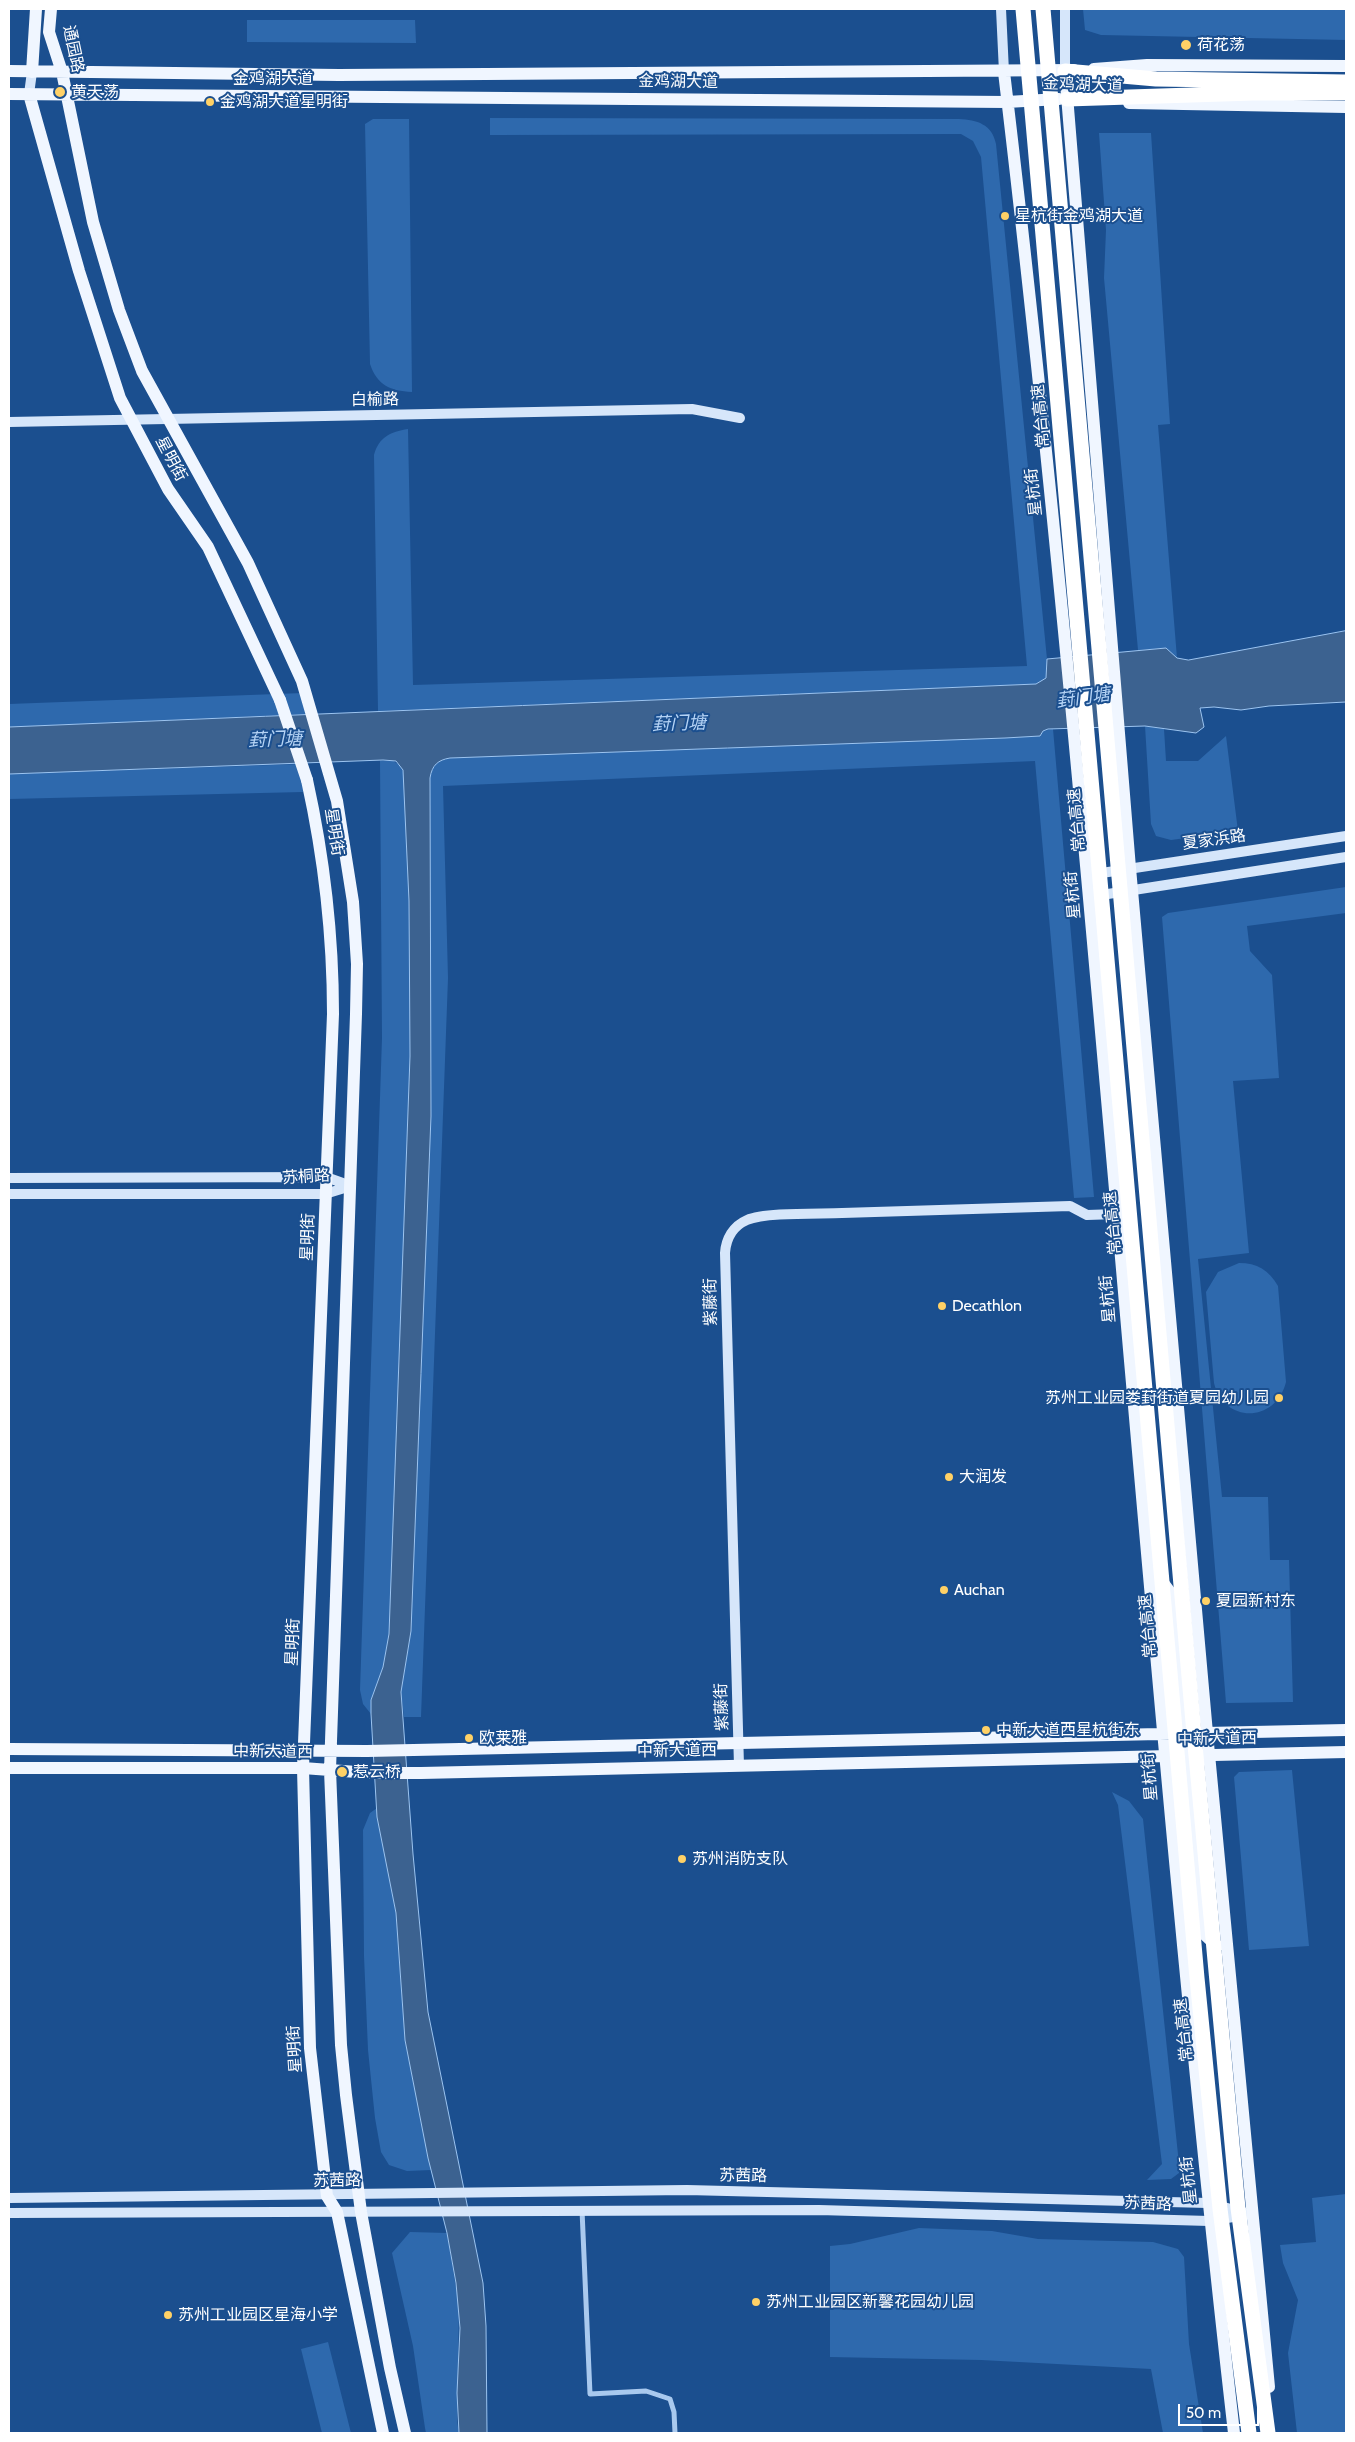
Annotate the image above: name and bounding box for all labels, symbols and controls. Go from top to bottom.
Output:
street label: 通园路 [59,24,87,74]
place label: 荷花荡 [1197,35,1245,55]
marker: 荷花荡 [1179,38,1193,52]
street label: 金鸡湖大道 [233,69,313,89]
street label: 金鸡湖大道 [638,72,718,92]
street label: 金鸡湖大道 [1043,74,1123,96]
place label: 黄天荡 [71,82,119,102]
marker: 黄天荡 [53,85,67,99]
place label: 金鸡湖大道星明街 [220,92,348,112]
marker: 金鸡湖大道星明街 [204,96,216,108]
place label: 星杭街金鸡湖大道 [1015,206,1143,226]
marker: 星杭街金鸡湖大道 [999,210,1011,222]
street label: 常台高速 [1029,383,1053,449]
street label: 白榆路 [351,390,399,410]
street label: 星明街 [151,433,191,485]
street label: 星杭街 [1022,467,1046,517]
water label: 葑门塘 [1055,684,1111,712]
water label: 葑门塘 [652,712,706,736]
water label: 葑门塘 [248,728,302,752]
street label: 常台高速 [1065,787,1089,853]
street label: 星明街 [321,807,347,857]
street label: 夏家浜路 [1181,826,1247,854]
street label: 星杭街 [1061,870,1085,920]
street label: 苏桐路 [281,1166,331,1188]
street label: 常台高速 [1101,1190,1125,1256]
street label: 星明街 [298,1213,318,1261]
street label: 星杭街 [1096,1274,1120,1324]
street label: 紫藤街 [701,1278,721,1326]
place label: Decathlon [952,1296,1022,1316]
marker: Decathlon [936,1300,948,1312]
place label: 苏州工业园娄葑街道夏园幼儿园 [1045,1388,1269,1408]
marker: 苏州工业园娄葑街道夏园幼儿园 [1273,1392,1285,1404]
place label: 大润发 [959,1467,1007,1487]
marker: 大润发 [943,1471,955,1483]
place label: Auchan [954,1580,1005,1600]
marker: Auchan [938,1584,950,1596]
place label: 夏园新村东 [1216,1591,1296,1611]
street label: 常台高速 [1136,1593,1160,1659]
marker: 夏园新村东 [1200,1595,1212,1607]
street label: 星明街 [283,1618,303,1666]
street label: 紫藤街 [712,1683,732,1731]
place label: 中新大道西星杭街东 [996,1720,1140,1740]
marker: 中新大道西星杭街东 [980,1724,992,1736]
place label: 欧莱雅 [479,1728,527,1748]
street label: 中新大道西 [1177,1729,1257,1749]
marker: 欧莱雅 [463,1732,475,1744]
street label: 中新大道西 [637,1741,717,1761]
street label: 中新大道西 [233,1742,313,1762]
street label: 星杭街 [1138,1752,1162,1802]
place label: 惹云桥 [353,1762,401,1782]
marker: 惹云桥 [335,1765,349,1779]
place label: 苏州消防支队 [692,1849,788,1869]
marker: 苏州消防支队 [676,1853,688,1865]
street label: 常台高速 [1171,1997,1197,2063]
street label: 星明街 [284,2024,306,2074]
street label: 星杭街 [1177,2155,1201,2205]
street label: 苏茜路 [719,2166,767,2186]
street label: 苏茜路 [313,2171,361,2191]
street label: 苏茜路 [1124,2194,1172,2214]
place label: 苏州工业园区新馨花园幼儿园 [766,2292,974,2312]
marker: 苏州工业园区新馨花园幼儿园 [750,2296,762,2308]
place label: 苏州工业园区星海小学 [178,2305,338,2325]
marker: 苏州工业园区星海小学 [162,2309,174,2321]
scale bar [1180,2394,1261,2426]
text: 50 m [1186,2404,1221,2422]

